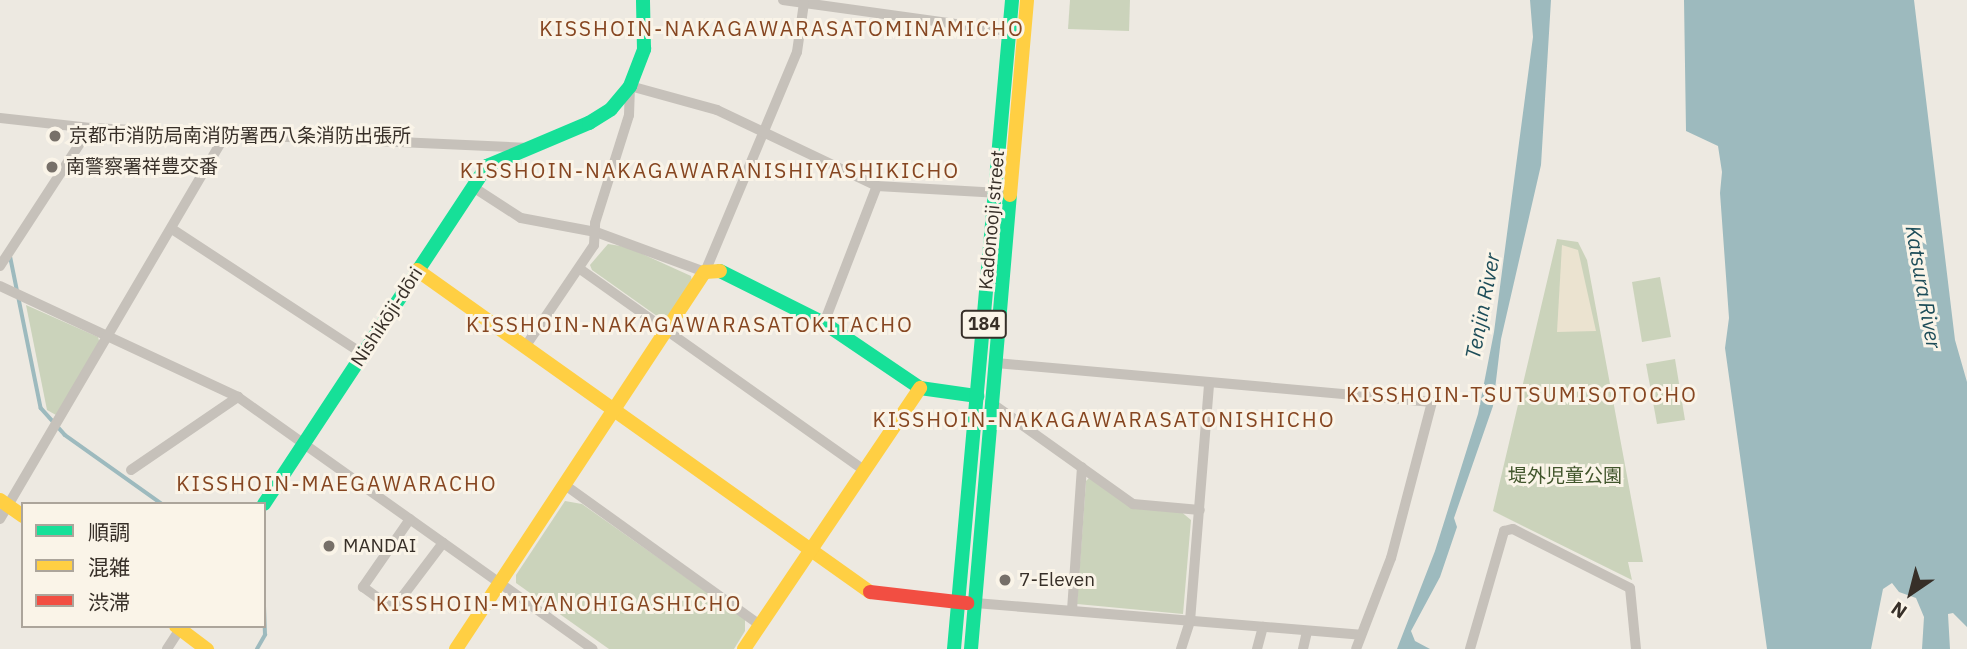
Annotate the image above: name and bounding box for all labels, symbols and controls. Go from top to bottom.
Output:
district label: KISSHOIN-NAKAGAWARASATOMINAMICHO [543,15,1021,41]
place label: 京都市消防局南消防署西八条消防出張所 [69,125,411,147]
marker: 京都市消防局南消防署西八条消防出張所 [47,128,63,144]
street label: Kadonooji street [975,149,1009,291]
place label: 南警察署祥豊交番 [66,156,218,178]
district label: KISSHOIN-NAKAGAWARANISHIYASHIKICHO [464,157,956,183]
marker: 南警察署祥豊交番 [44,159,60,175]
water label: Katsura River [1901,224,1947,350]
water label: Tenjin River [1459,251,1505,361]
street label: Nishikōji-dōri [346,263,428,371]
road number: 184 [960,310,1009,338]
district label: KISSHOIN-NAKAGAWARASATOKITACHO [470,311,910,337]
district label: KISSHOIN-TSUTSUMISOTOCHO [1349,381,1695,407]
district label: KISSHOIN-NAKAGAWARASATONISHICHO [876,406,1332,432]
park label: 堤外児童公園 [1508,465,1622,487]
district label: KISSHOIN-MAEGAWARACHO [179,470,495,496]
legend [21,502,266,628]
text: 順調 [88,518,130,546]
place label: MANDAI [343,535,416,557]
marker: MANDAI [321,538,337,554]
text: 混雑 [88,553,130,581]
north arrow [1876,558,1946,628]
place label: 7-Eleven [1019,569,1095,591]
marker: 7-Eleven [997,572,1013,588]
text: 渋滞 [88,588,130,616]
district label: KISSHOIN-MIYANOHIGASHICHO [379,590,739,616]
text: N [1886,596,1911,624]

